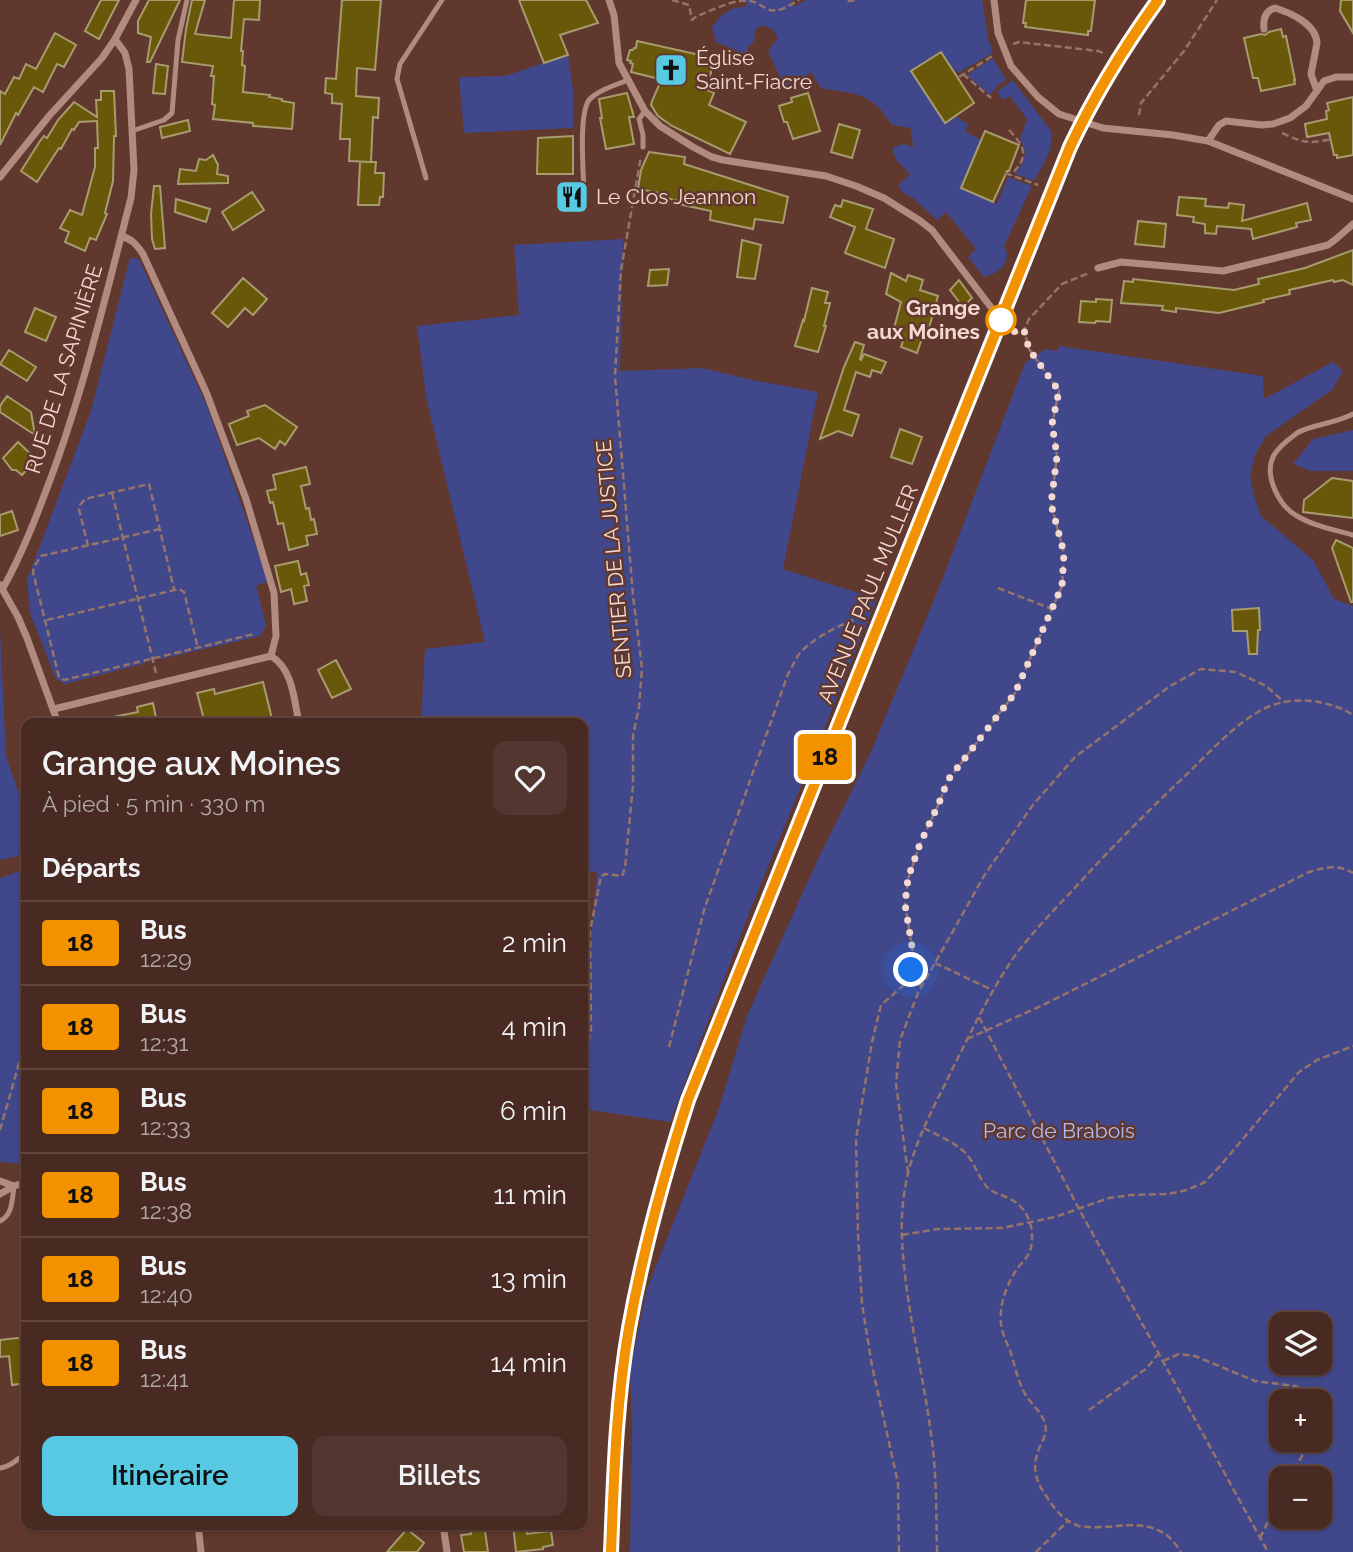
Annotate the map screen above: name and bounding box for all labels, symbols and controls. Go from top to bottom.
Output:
place label: Église Saint-Fiacre [696,45,812,94]
church icon: Église Saint-Fiacre [652,51,690,89]
restaurant icon: Le Clos Jeannon [553,178,591,216]
place label: Le Clos Jeannon [596,184,756,209]
street label: RUE DE LA SAPINIÈRE [20,261,107,477]
place label: Grange aux Moines [867,295,980,344]
marker: Grange aux Moines [986,305,1016,335]
street label: SENTIER DE LA JUSTICE [591,439,636,679]
street label: AVENUE PAUL MULLER [812,481,923,707]
line badge: 18 [794,734,856,780]
button: heart [493,741,567,815]
text: 18 [812,742,838,771]
text: Grange aux Moines [42,744,341,783]
text: À pied · 5 min · 330 m [42,790,265,817]
text: Départs [42,853,141,883]
text: Bus [140,915,187,945]
text: 18 [67,928,94,957]
text: 2 min [502,928,567,958]
text: 12:29 [140,945,192,972]
your location [893,952,928,987]
text: Bus [140,999,187,1029]
text: 18 [67,1012,94,1041]
text: 4 min [501,1012,567,1042]
text: 12:31 [140,1029,188,1056]
text: Bus [140,1083,187,1113]
text: 18 [67,1096,94,1125]
text: 6 min [500,1096,567,1126]
text: 12:33 [140,1113,191,1140]
park label: Parc de Brabois [983,1118,1135,1143]
text: Bus [140,1167,187,1197]
text: 18 [67,1180,94,1209]
text: 11 min [493,1180,567,1210]
text: 12:38 [140,1197,192,1224]
text: Bus [140,1251,187,1281]
text: 18 [67,1264,94,1293]
text: 13 min [491,1264,567,1294]
text: 12:40 [140,1281,193,1308]
map controls [1269,1312,1332,1529]
button: layers [1269,1312,1332,1375]
text: Bus [140,1335,187,1365]
text: 18 [67,1348,94,1377]
text: 14 min [490,1348,567,1378]
text: 12:41 [140,1365,189,1392]
button: + [1269,1389,1332,1452]
button: Itinéraire [42,1436,298,1516]
button: Billets [312,1436,567,1516]
button: − [1269,1466,1332,1529]

